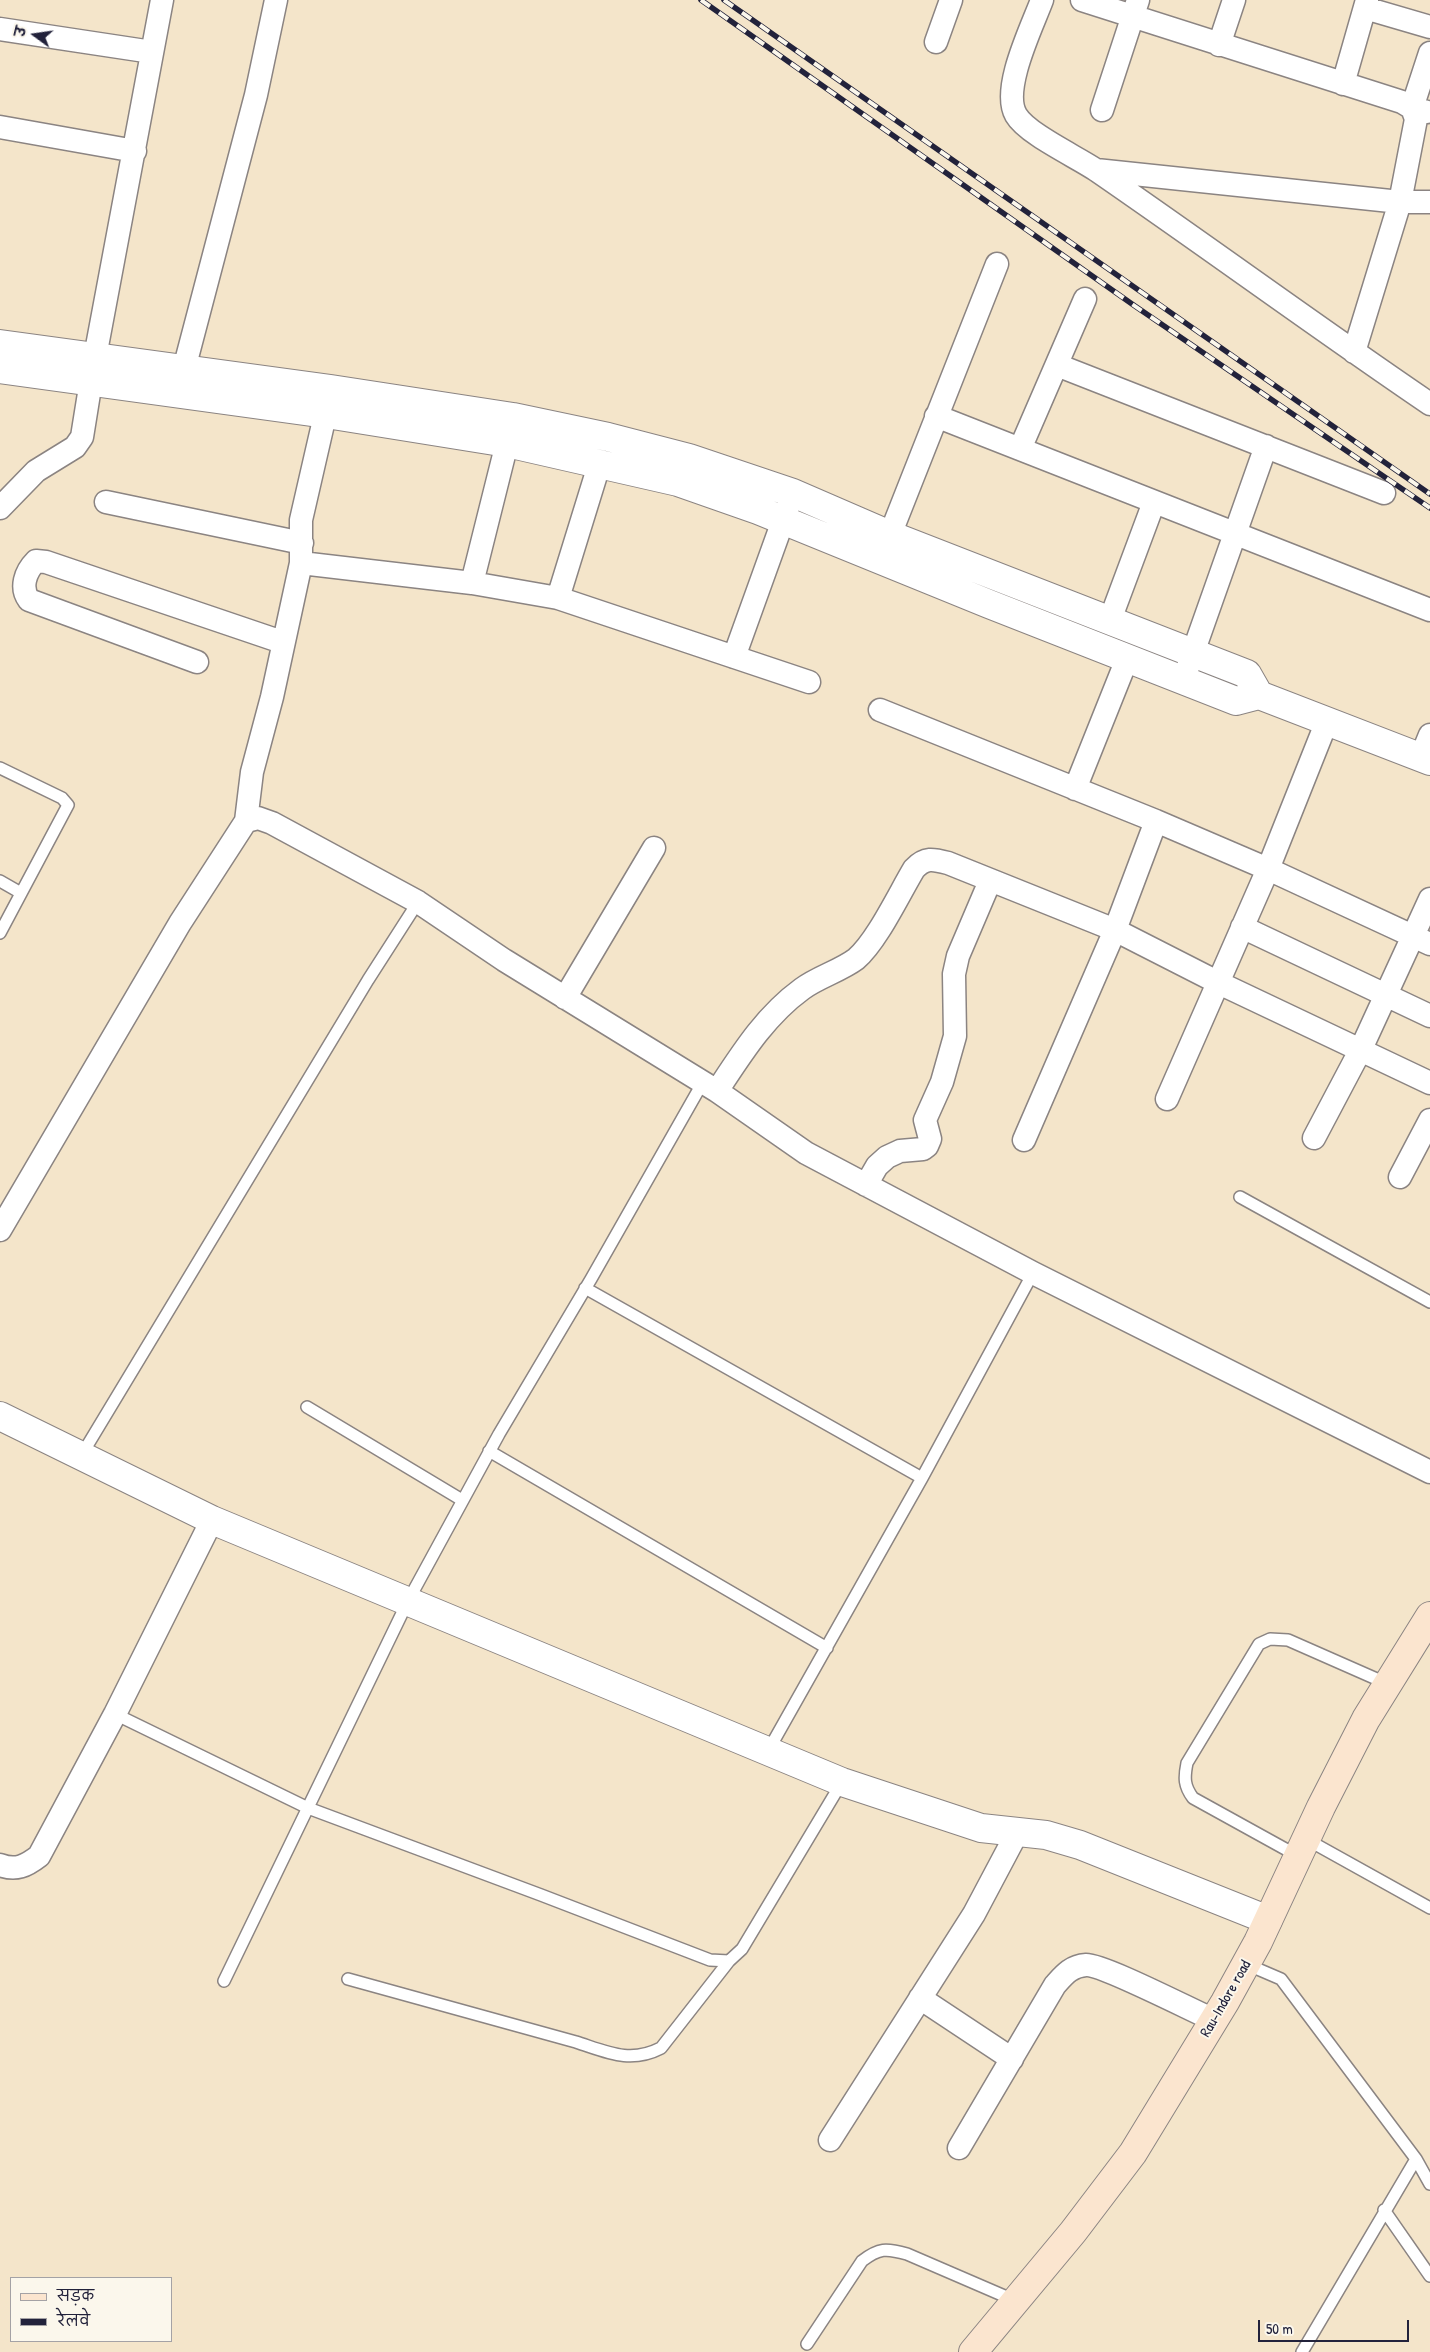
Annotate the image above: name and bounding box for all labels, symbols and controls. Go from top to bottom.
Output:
north arrow [10,10,60,60]
text: उ [10,24,30,38]
street label: Rau-Indore road [1197,1957,1255,2041]
legend [10,2277,172,2342]
text: सड़क [57,2285,94,2306]
text: रेलवे [57,2310,90,2331]
scale bar [1260,2310,1411,2342]
text: 50 m [1266,2318,1293,2339]

